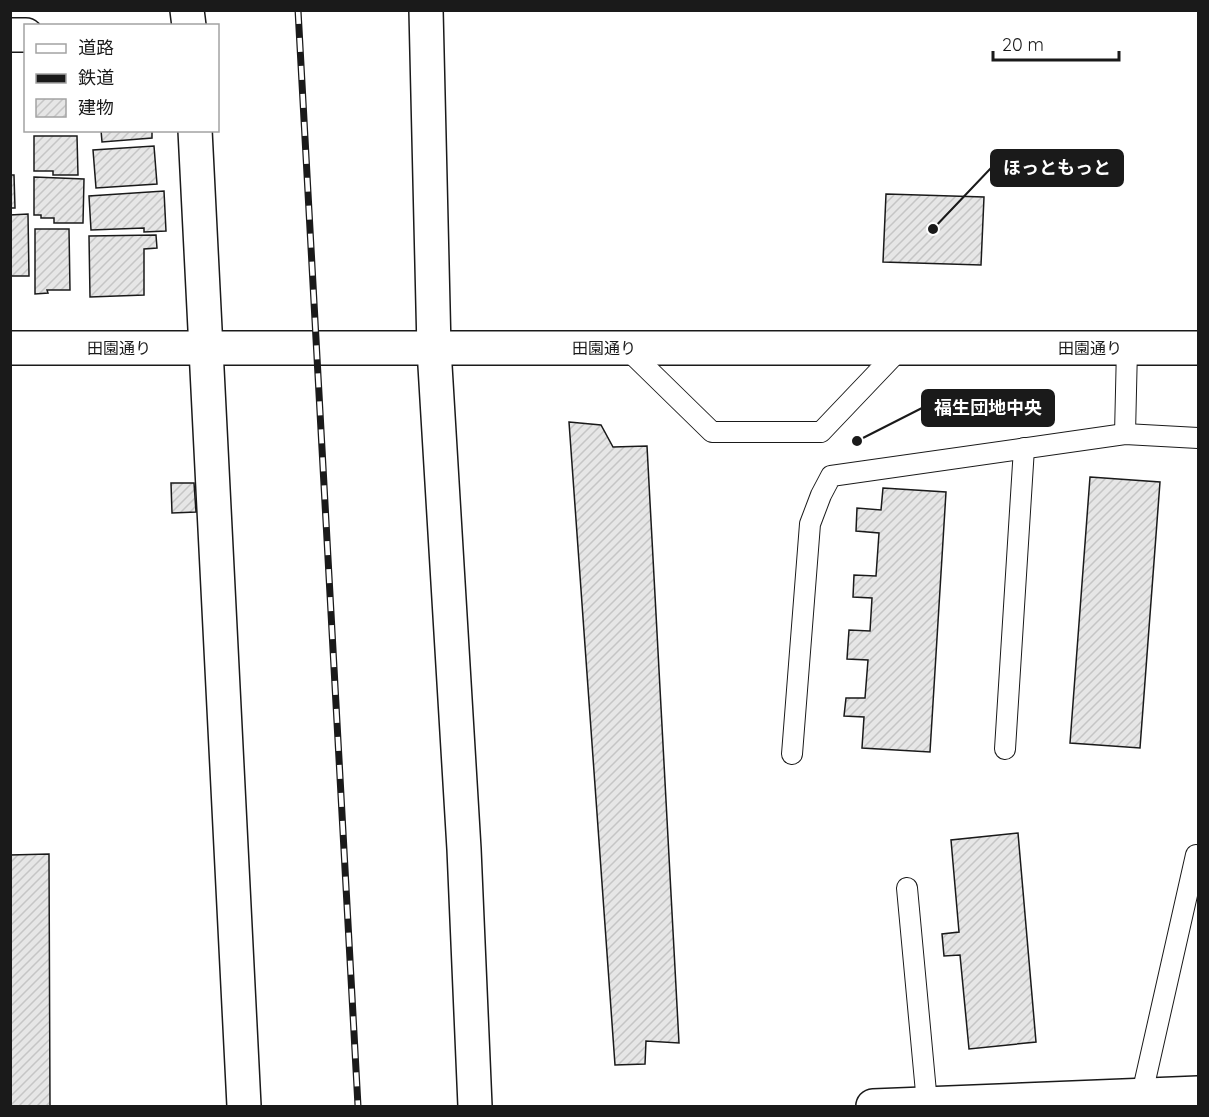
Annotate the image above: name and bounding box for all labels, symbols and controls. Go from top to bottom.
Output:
legend [24,24,219,132]
scale bar [993,24,1119,62]
text: 20 m [1002,33,1044,56]
text: 道路 [78,36,114,59]
text: 鉄道 [78,66,114,89]
text: 建物 [78,96,114,119]
callout: ほっともっと [991,150,1123,186]
text: ほっともっと [1003,156,1111,179]
street label: 田園通り [87,338,151,358]
street label: 田園通り [572,338,636,358]
street label: 田園通り [1058,338,1122,358]
callout: 福生団地中央 [922,390,1054,426]
text: 福生団地中央 [934,396,1042,419]

